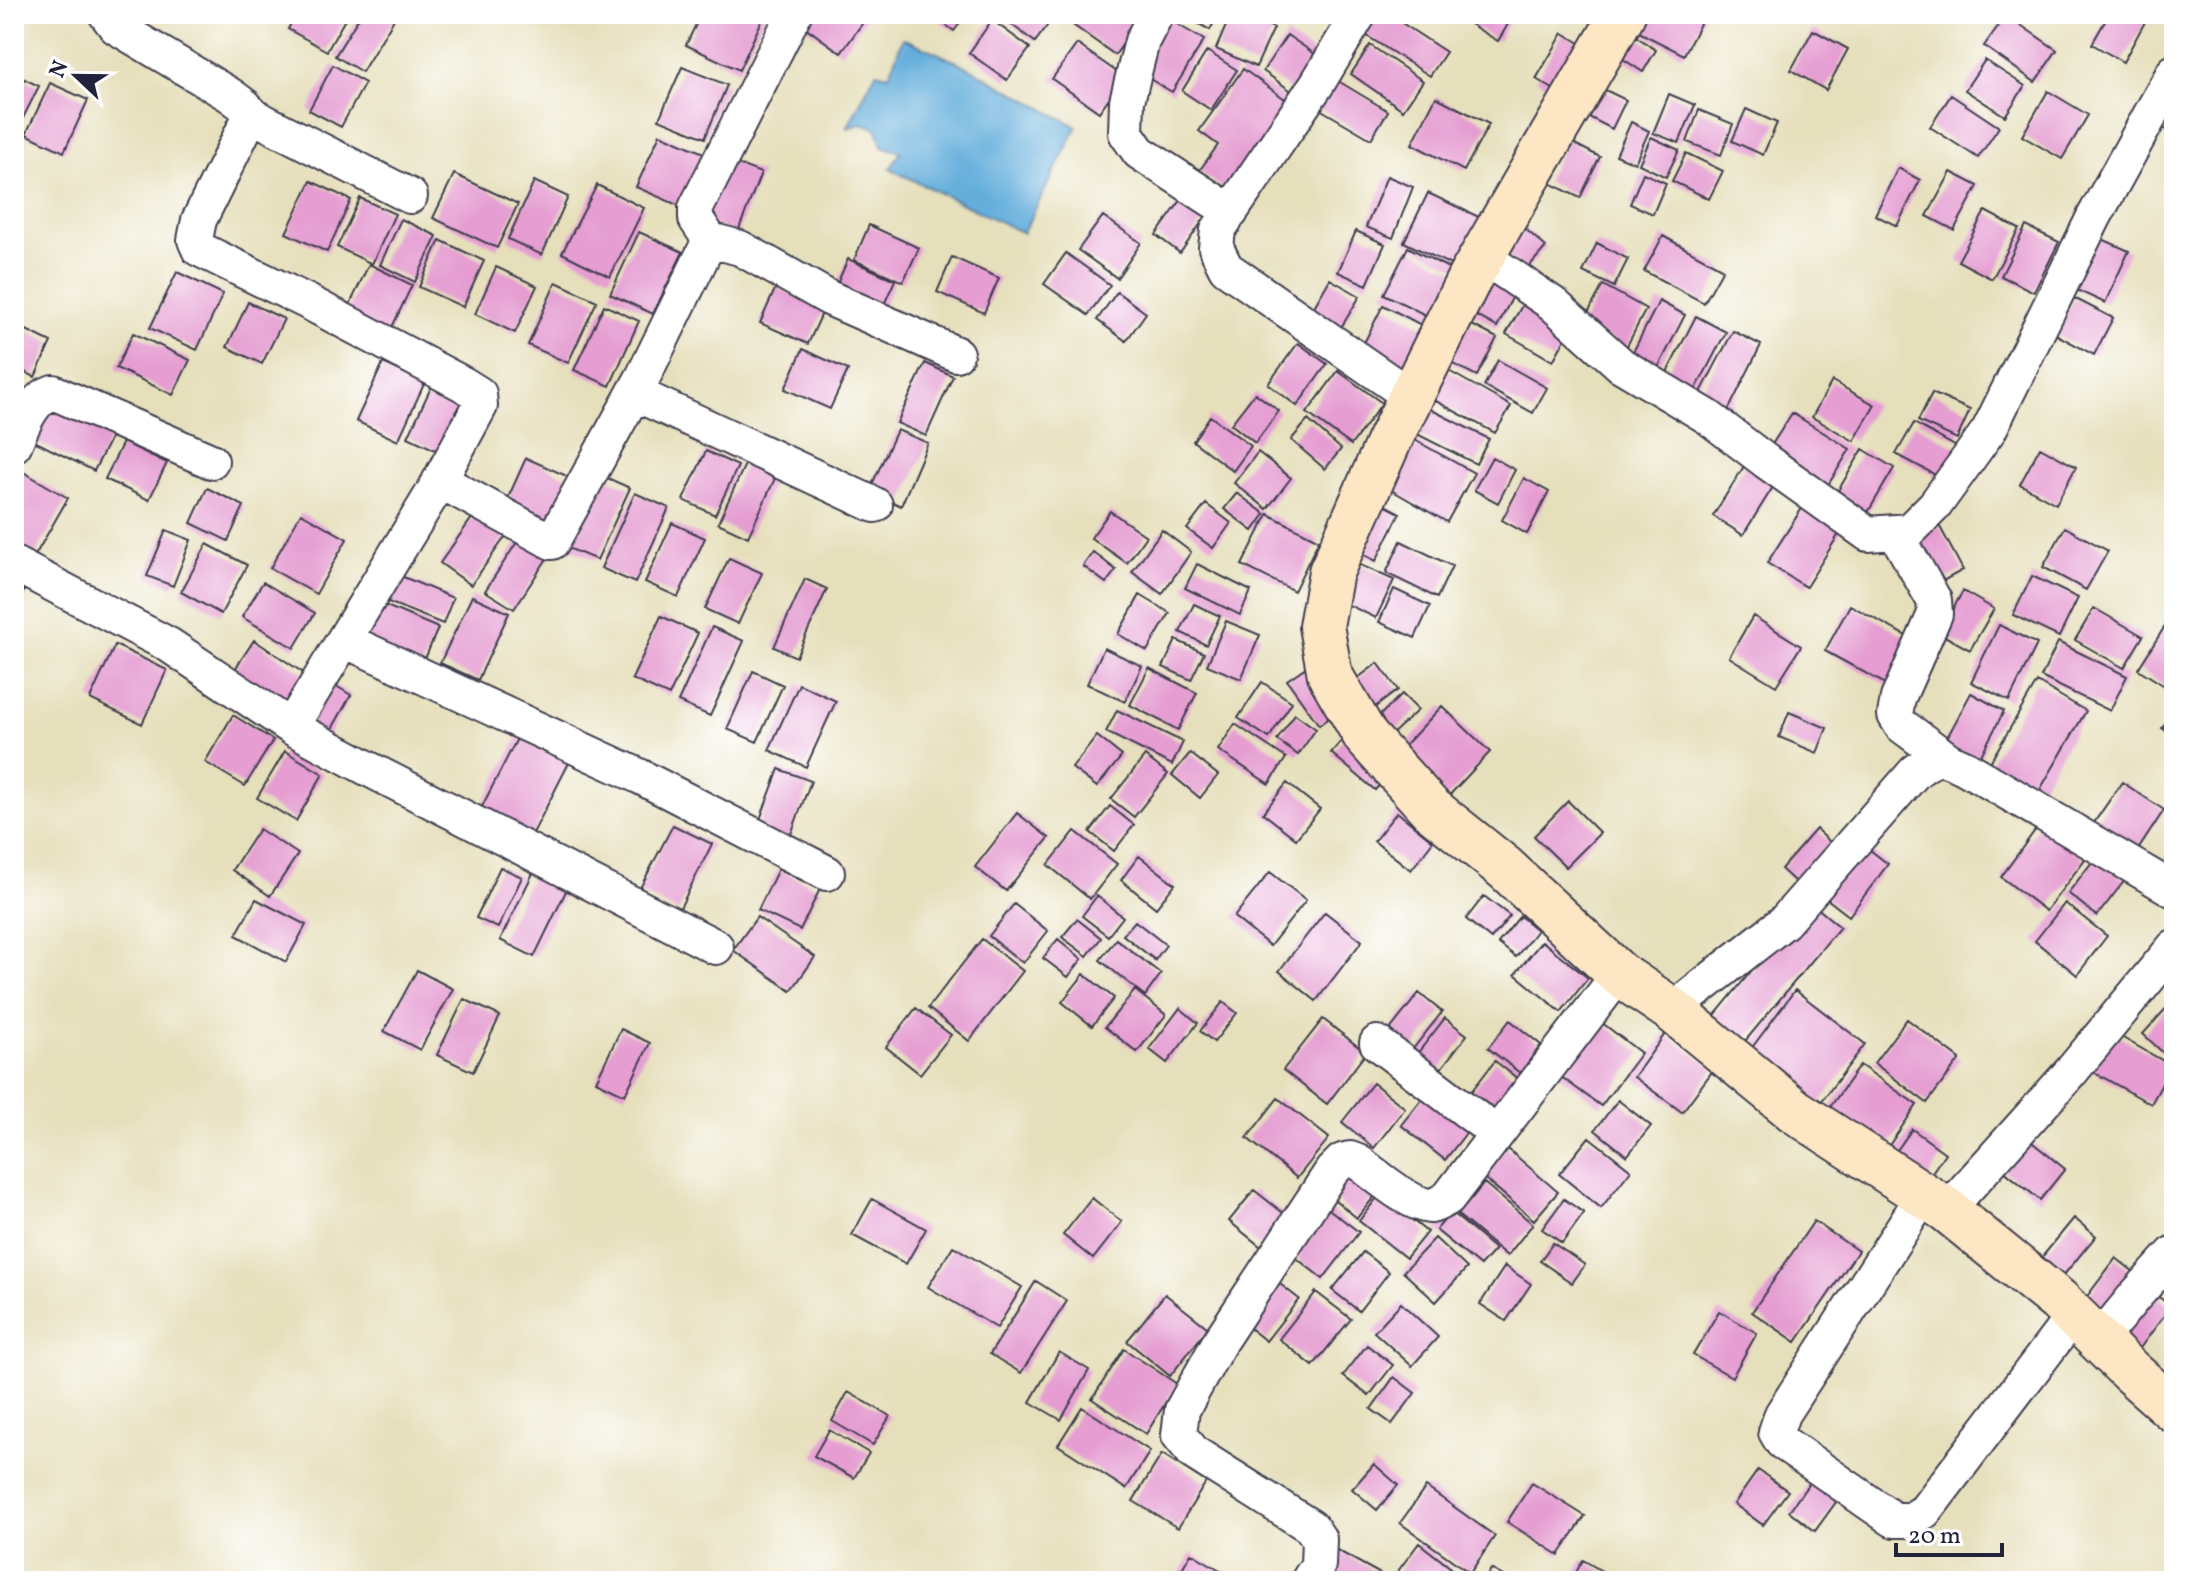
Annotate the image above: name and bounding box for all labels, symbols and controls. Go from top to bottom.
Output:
north arrow [36,36,116,116]
text: N [42,56,77,83]
scale bar [1896,1507,2002,1557]
text: 20 m [1908,1520,1961,1554]

